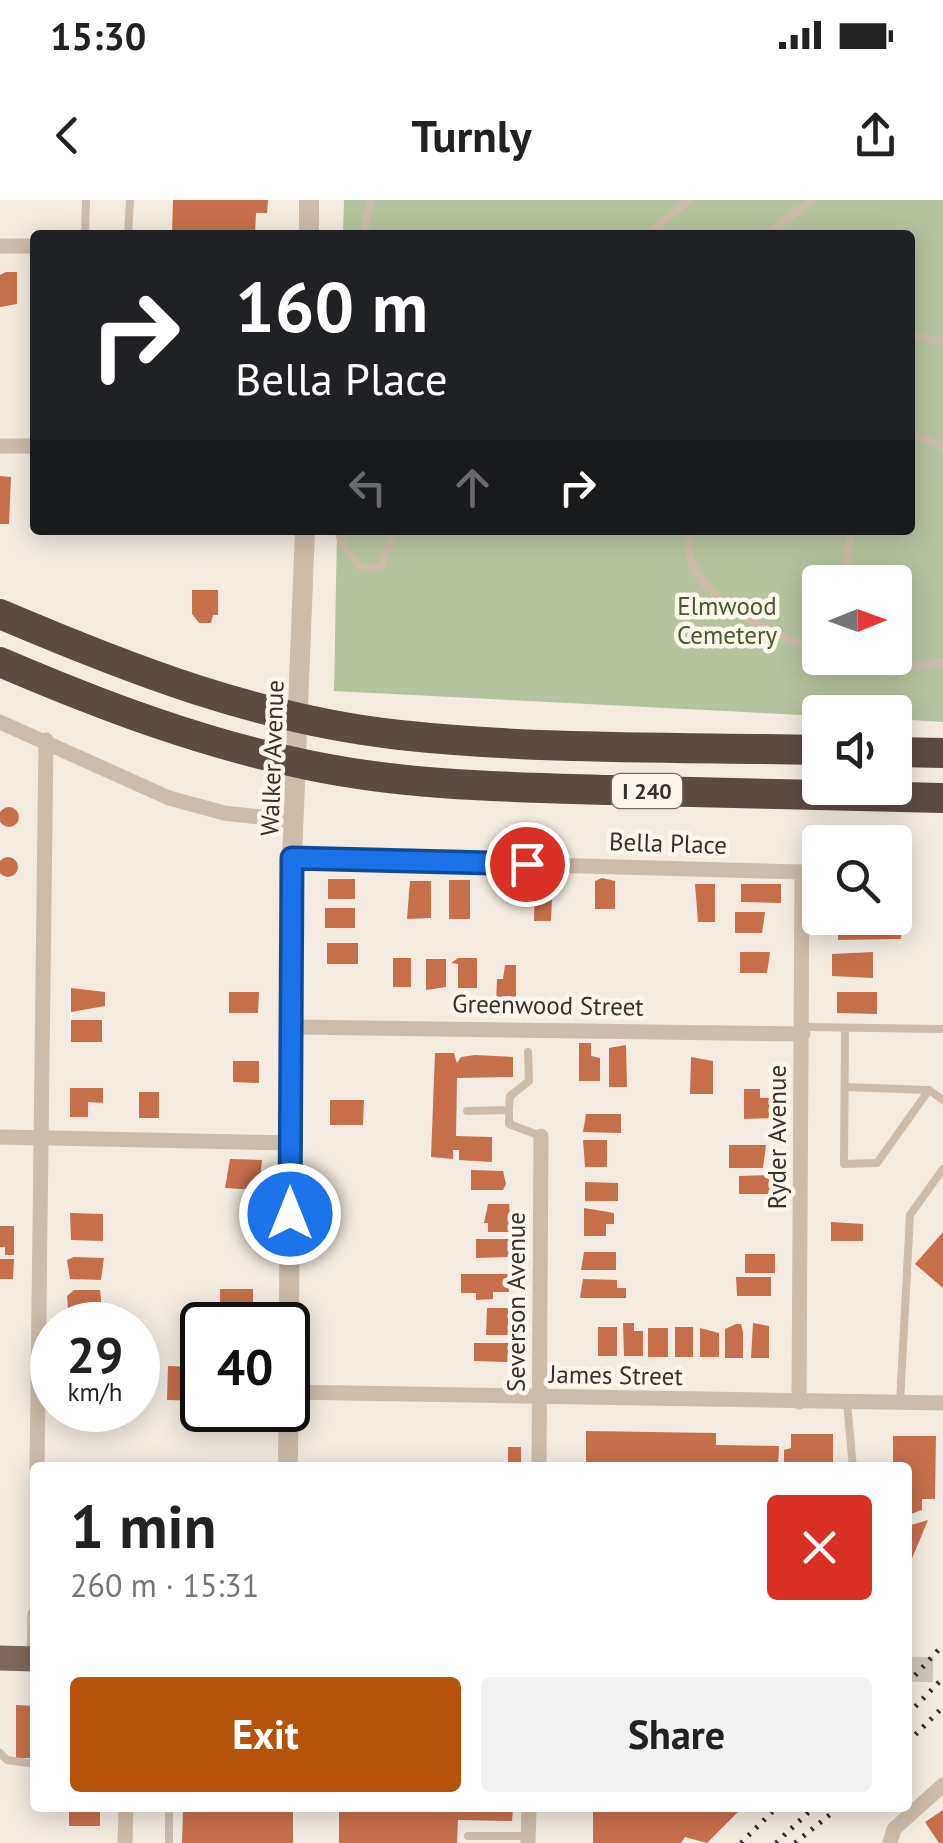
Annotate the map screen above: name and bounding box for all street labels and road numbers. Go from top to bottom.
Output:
street label: Walker Avenue [253,679,291,837]
road number: I 240 [612,774,682,808]
street label: Bella Place [608,825,728,861]
street label: Greenwood Street [452,987,645,1023]
street label: Ryder Avenue [761,1065,793,1209]
street label: Severson Avenue [500,1212,532,1392]
street label: James Street [548,1358,684,1392]

